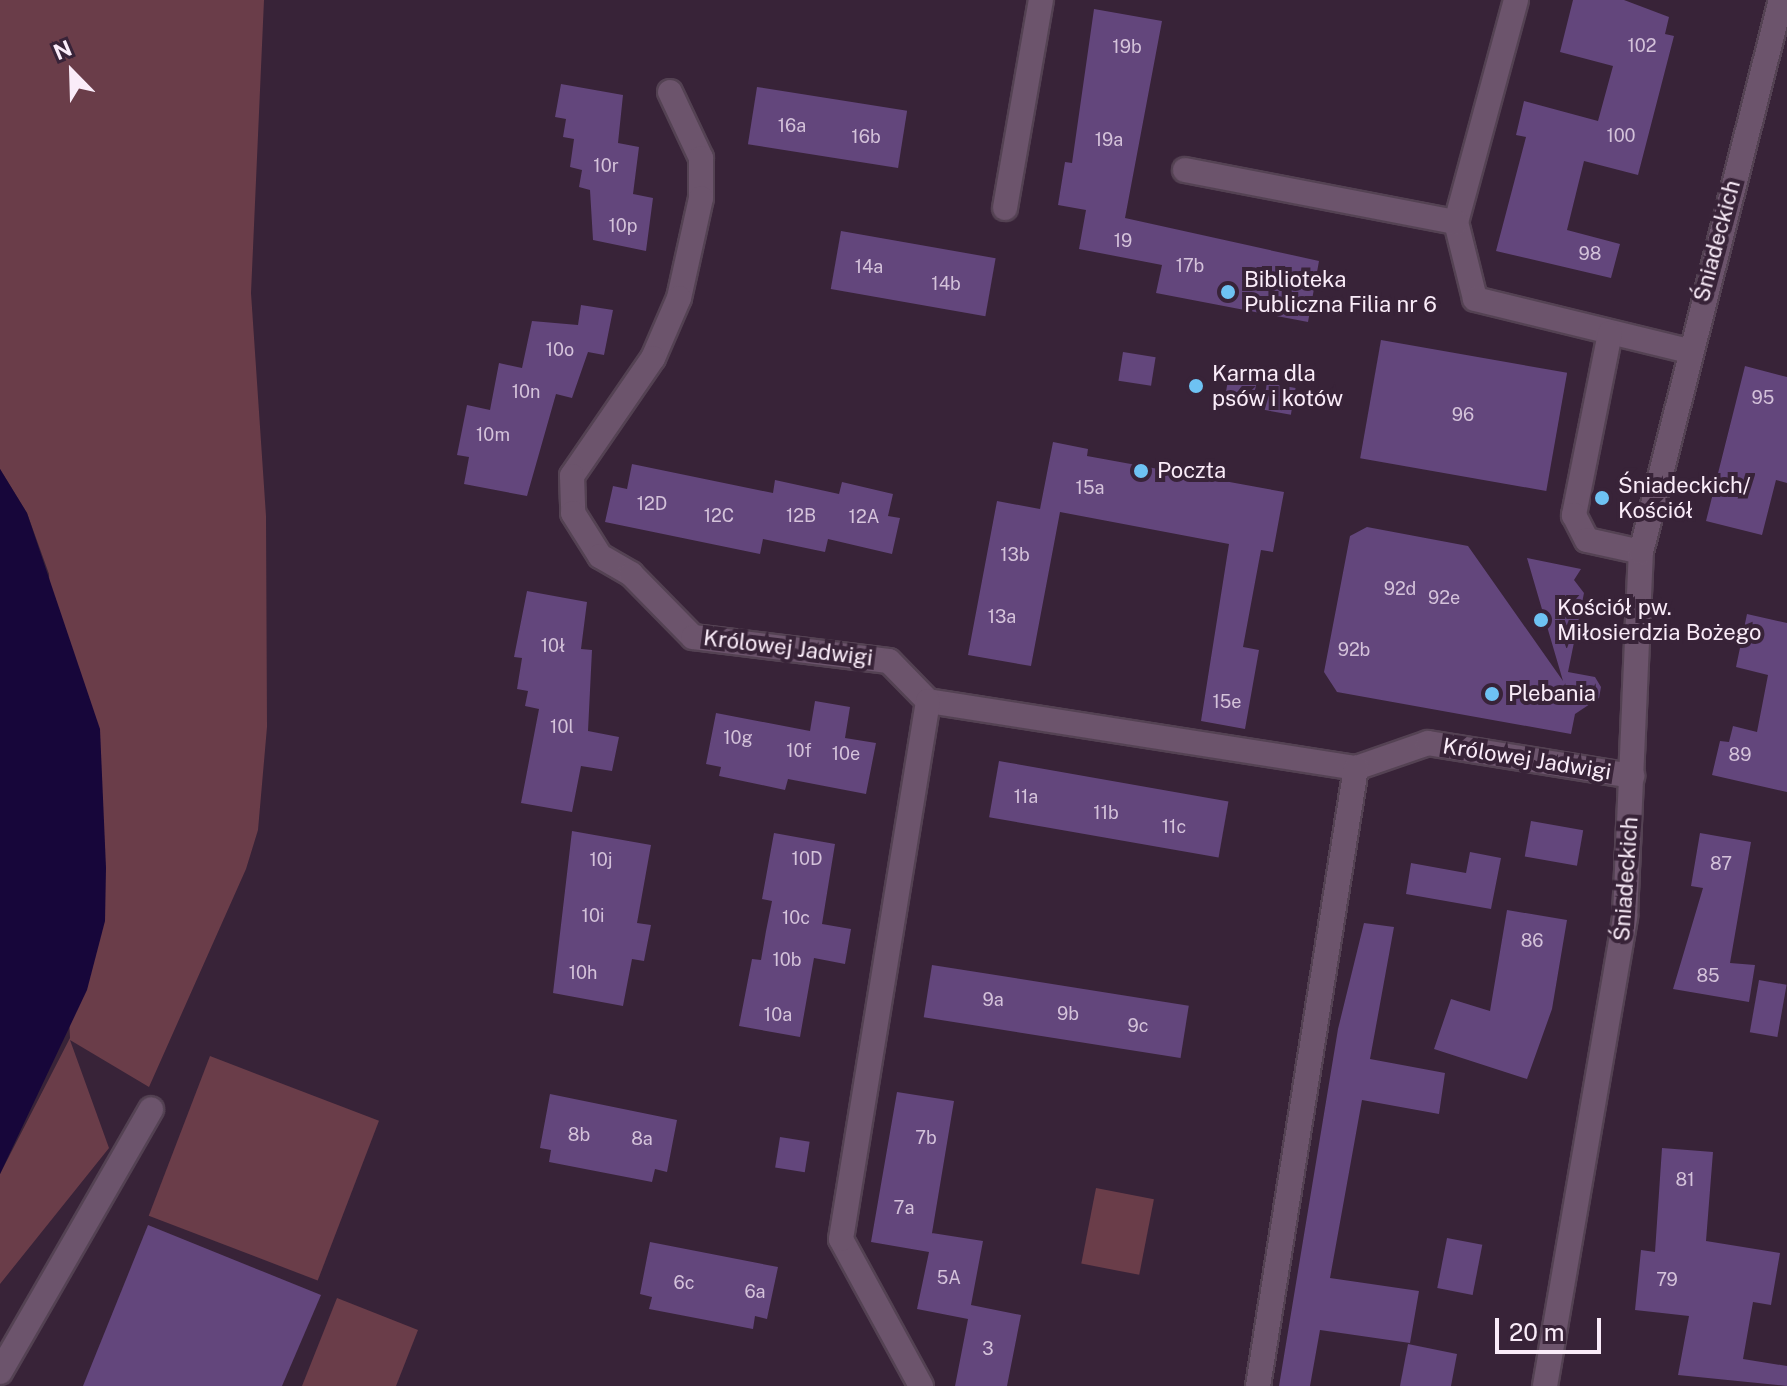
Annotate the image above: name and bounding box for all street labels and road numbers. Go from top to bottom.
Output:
street label: Śniadeckich [1688,177,1746,305]
street label: Królowej Jadwigi [702,625,874,671]
street label: Królowej Jadwigi [1441,733,1613,785]
street label: Śniadeckich [1608,816,1644,942]

